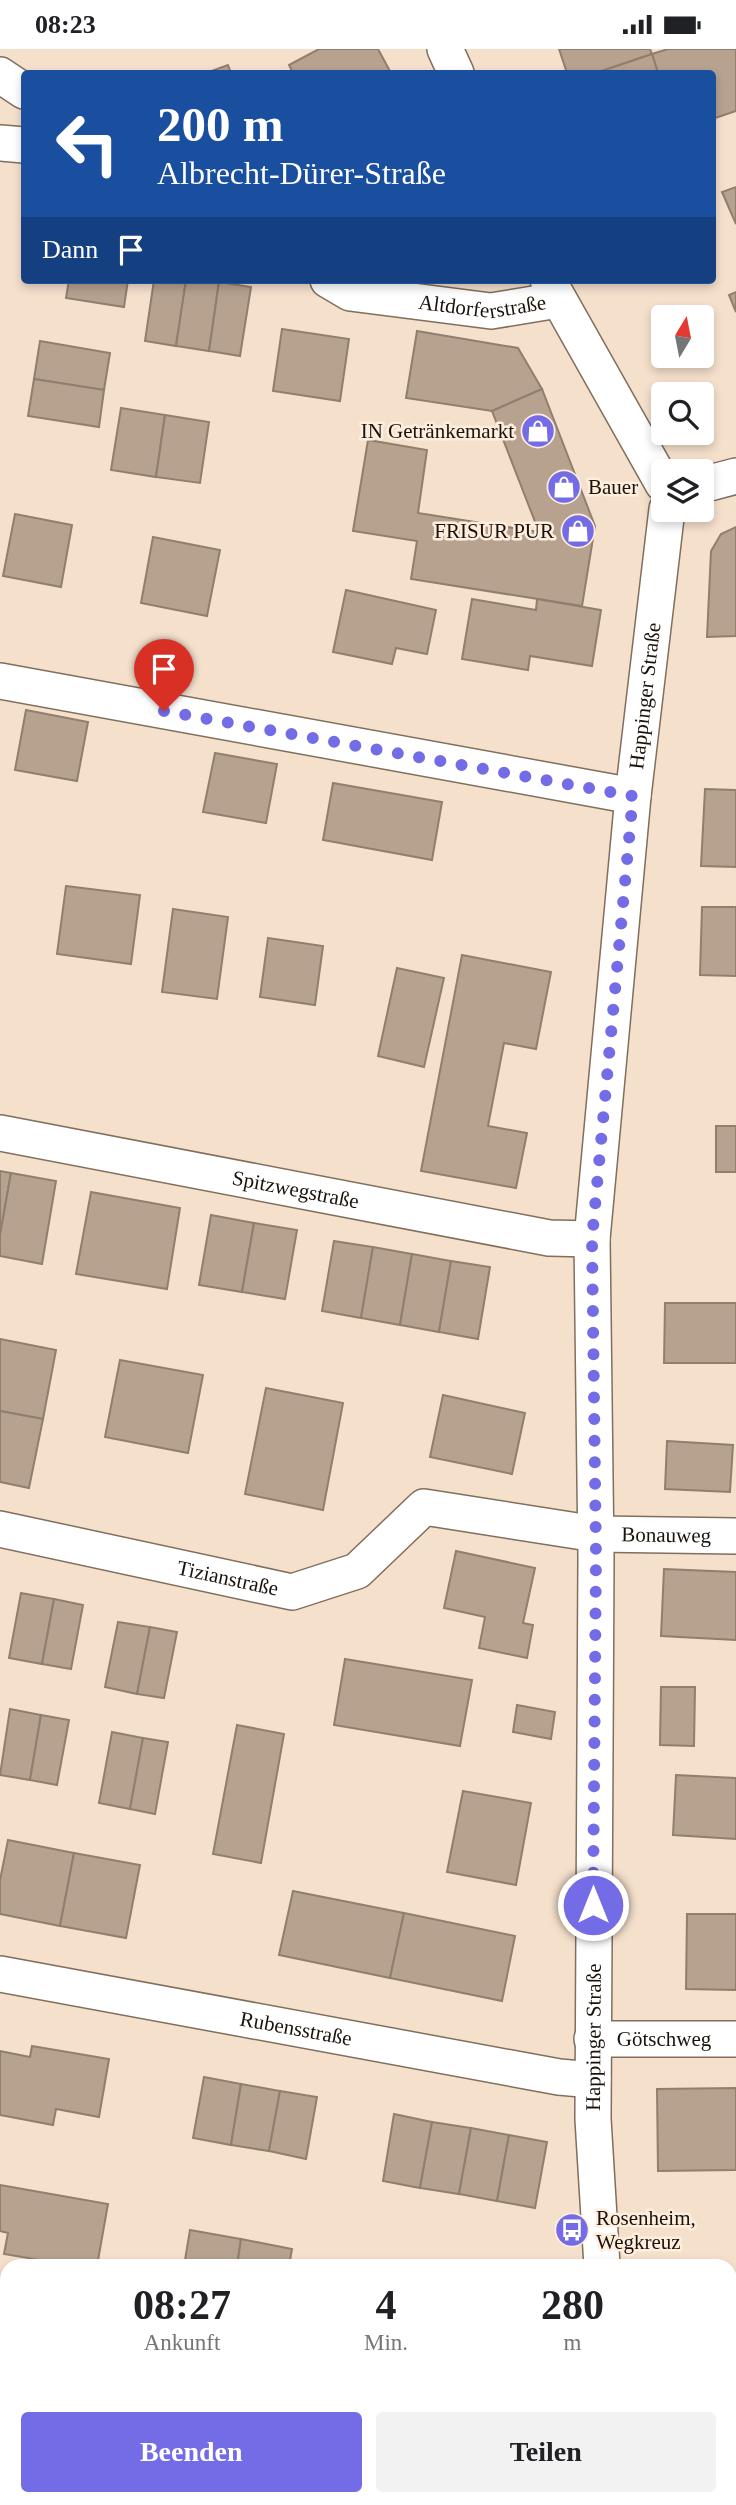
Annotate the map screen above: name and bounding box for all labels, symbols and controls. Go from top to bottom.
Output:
text: 08:23 [35,10,96,39]
text: 200 m [157,97,284,152]
icon: left [42,98,133,189]
text: Albrecht-Dürer-Straße [157,155,446,191]
icon: arrive [112,231,150,269]
text: Dann [42,235,98,264]
street label: Altdorferstraße [417,290,548,323]
north arrow [651,305,714,367]
map controls [651,305,714,522]
button: search [651,382,714,445]
shop icon: IN Getränkemarkt [519,412,557,450]
place label: IN Getränkemarkt [361,419,514,443]
button: layers [651,459,714,522]
shop icon: Bauer [545,468,583,506]
place label: Bauer [588,475,638,499]
shop icon: FRISUR PUR [559,512,597,550]
place label: FRISUR PUR [434,519,554,543]
street label: Happinger Straße [624,621,665,771]
pin [134,639,194,711]
icon: arrive [145,650,183,688]
street label: Spitzwegstraße [230,1166,361,1213]
street label: Bonauweg [621,1522,712,1548]
street label: Tizianstraße [175,1556,281,1601]
position arrow [556,1868,630,1942]
street label: Happinger Straße [581,1963,606,2111]
street label: Rubensstraße [238,2006,354,2051]
street label: Götschweg [617,2027,712,2051]
place label: Rosenheim, Wegkreuz [596,2206,696,2254]
bus stop icon: Rosenheim, Wegkreuz [553,2211,591,2249]
text: 08:27 [133,2282,231,2328]
text: 4 [375,2282,396,2328]
text: 280 [541,2282,604,2328]
text: Ankunft [144,2330,220,2355]
text: Min. [364,2330,408,2355]
text: m [564,2330,581,2355]
button: Beenden [21,2412,362,2492]
button: Teilen [376,2412,716,2492]

